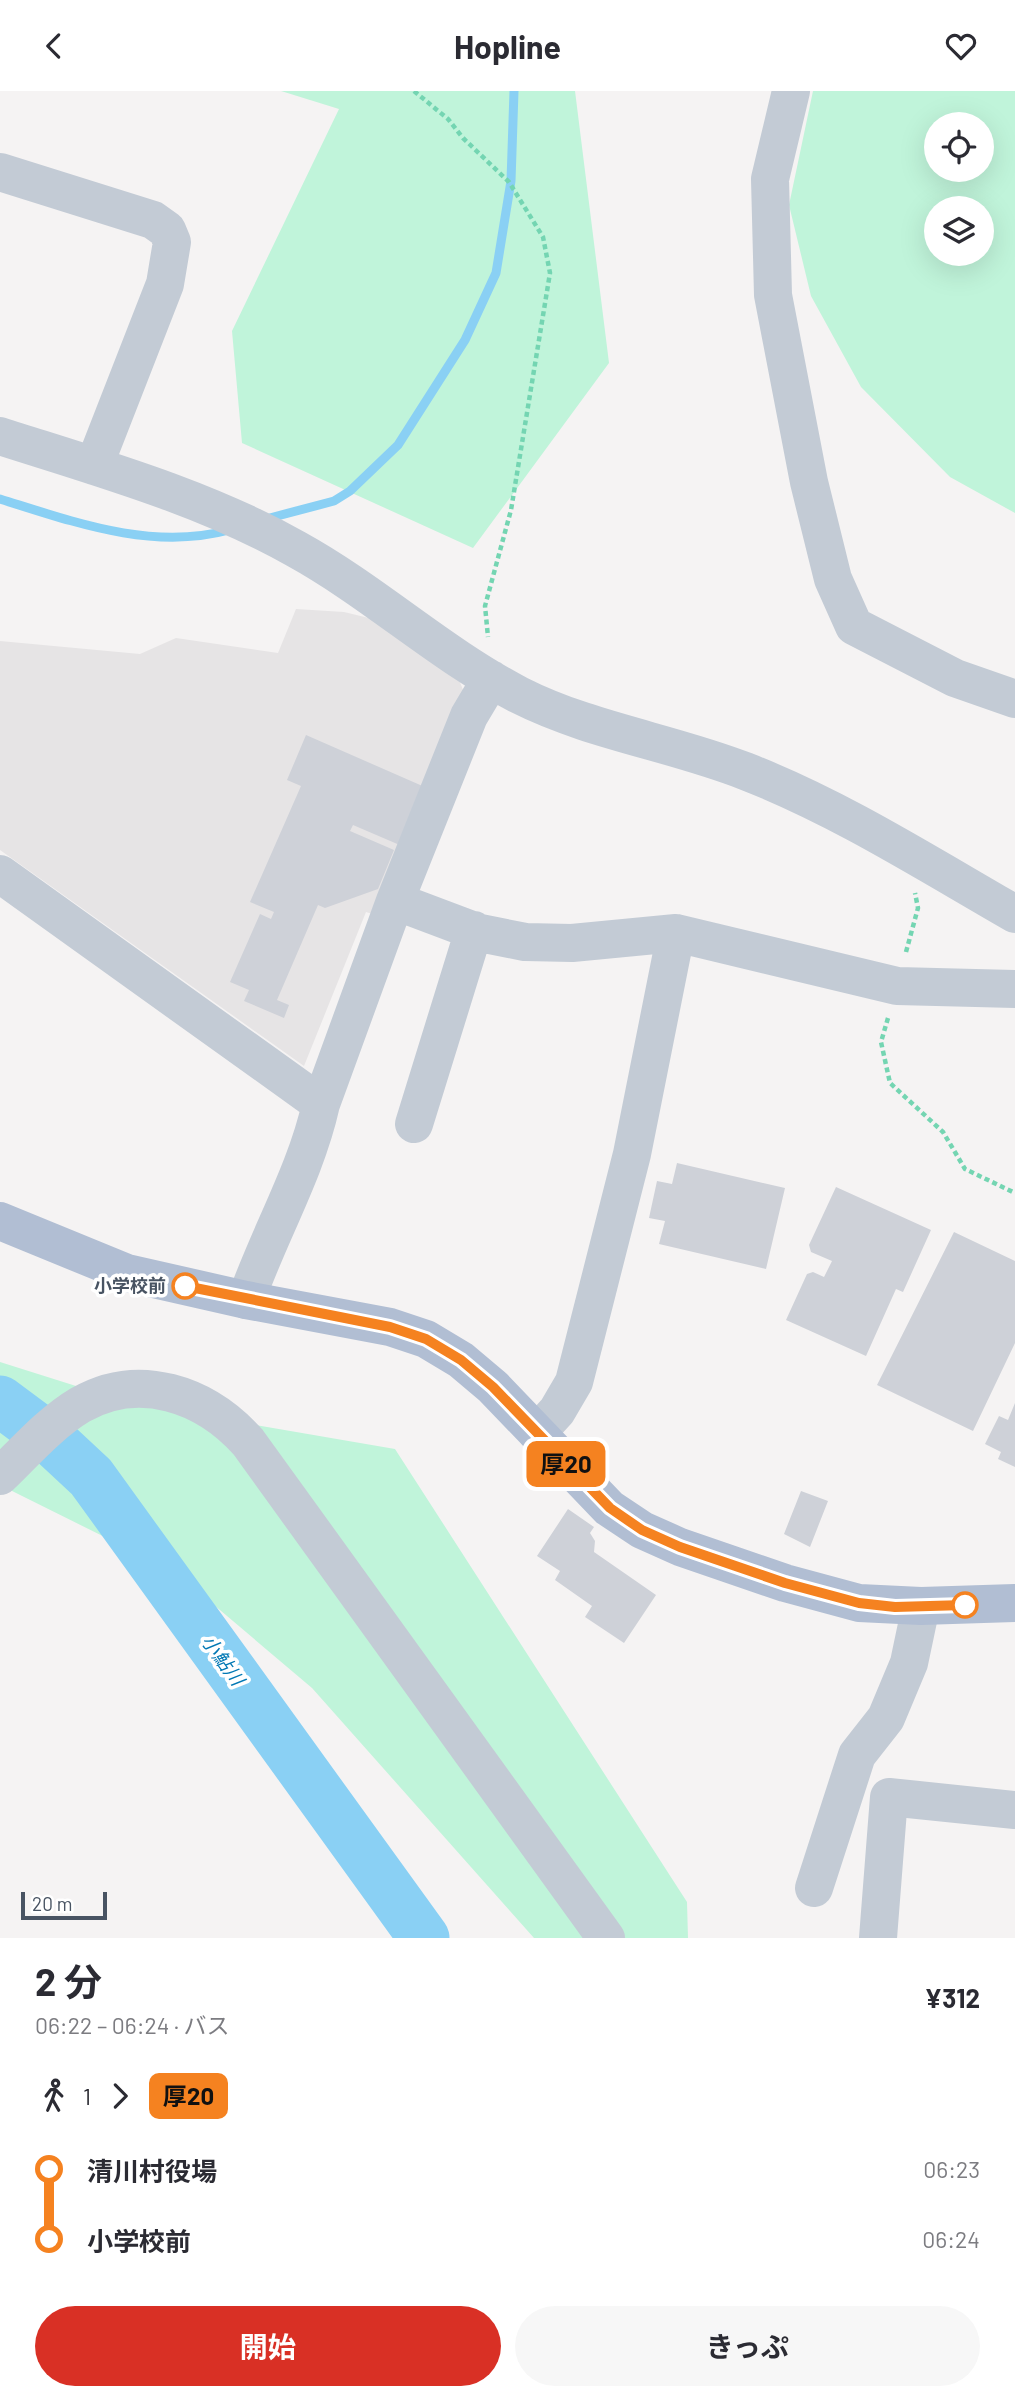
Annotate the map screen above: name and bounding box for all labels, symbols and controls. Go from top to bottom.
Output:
icon: back [35,27,73,65]
text: Hopline [454,27,561,65]
icon: heart [942,27,980,65]
map controls [924,112,994,266]
button: locate [924,112,994,182]
button: layers [924,196,994,266]
marker: 小学校前 [172,1273,198,1299]
place label: 小学校前 [94,1274,166,1296]
line badge: 厚20 [526,1441,606,1487]
text: 厚20 [540,1449,592,1478]
unlabelled marker [952,1592,978,1618]
water label: 小鮎川 [197,1630,251,1691]
scale bar [21,1889,107,1921]
text: 20 m [32,1892,72,1915]
text: 2 分 [35,1958,102,2004]
text: ¥312 [924,1982,980,2013]
text: 06:22 – 06:24 · バス [35,2011,230,2039]
icon: walk [35,2077,73,2115]
icon: forward [101,2077,139,2115]
text: 厚20 [163,2081,214,2110]
text: 1 [83,2082,91,2110]
text: 清川村役場 [87,2155,217,2186]
text: 06:23 [923,2155,980,2183]
text: 小学校前 [87,2225,191,2256]
text: 06:24 [922,2225,980,2253]
button: 開始 [35,2306,501,2386]
button: きっぷ [515,2306,980,2386]

